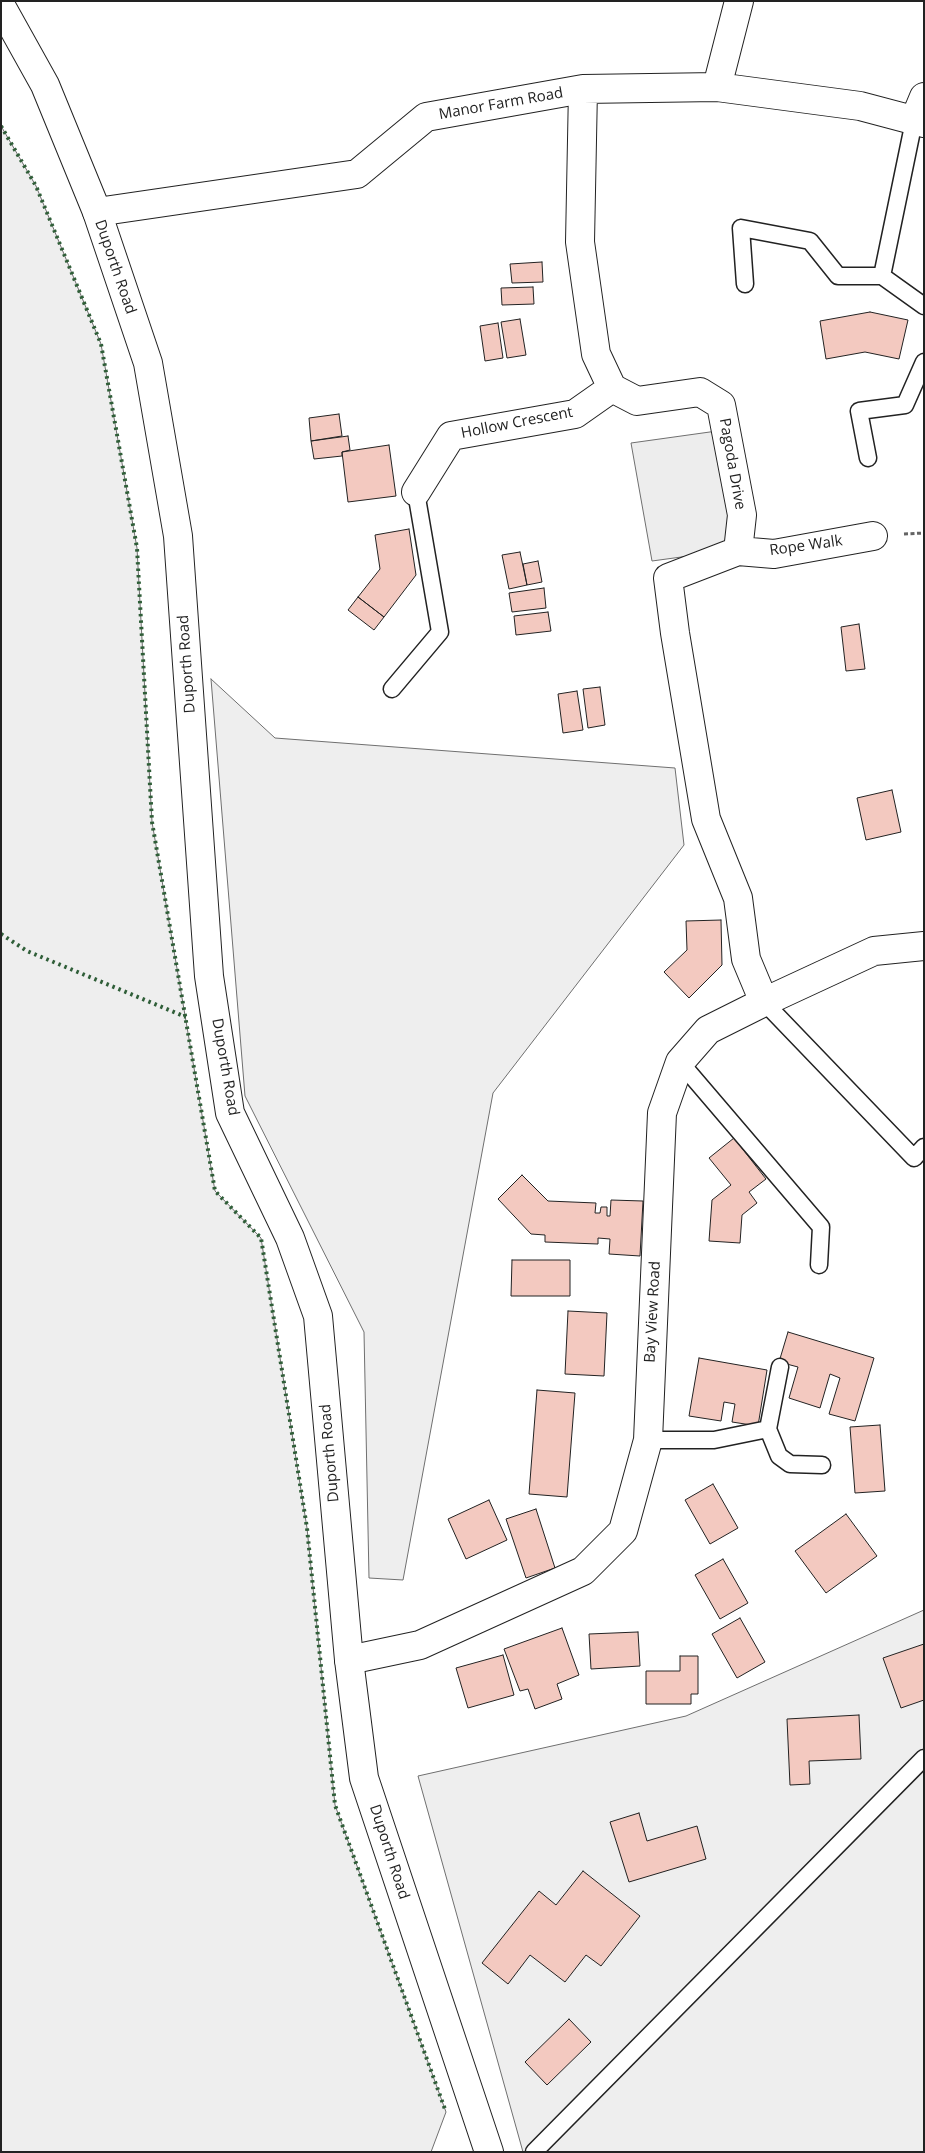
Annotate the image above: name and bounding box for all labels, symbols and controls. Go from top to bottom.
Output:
street label: Manor Farm Road [437,84,565,124]
street label: Duporth Road [90,217,140,317]
street label: Hollow Crescent [460,403,574,443]
street label: Pagoda Drive [715,417,749,511]
street label: Rope Walk [768,532,844,560]
street label: Duporth Road [175,614,199,714]
street label: Duporth Road [208,1017,242,1117]
street label: Bay View Road [641,1261,665,1363]
street label: Duporth Road [317,1403,343,1503]
street label: Duporth Road [365,1802,413,1902]

